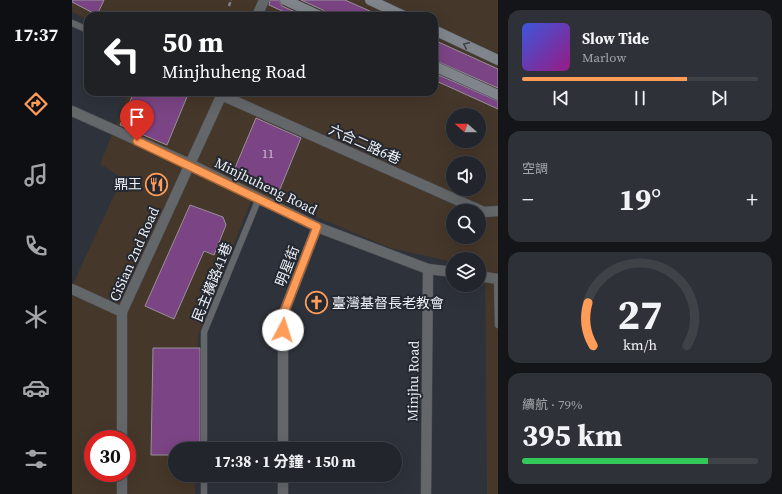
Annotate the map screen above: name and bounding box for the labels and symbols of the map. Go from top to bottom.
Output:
one-way arrow [463,42,470,50]
pin [120,100,154,141]
north arrow [446,108,486,148]
street label: 六合二路6巷 [326,119,404,169]
house number: 11 [262,146,274,162]
street label: Minjhuheng Road [211,152,321,220]
restaurant icon: 鼎王 [144,171,170,197]
place label: 鼎王 [114,174,142,194]
street label: CiSian 2nd Road [104,203,164,304]
street label: 民主橫路41巷 [187,239,237,325]
street label: 明星街 [270,243,304,289]
church icon: 臺灣基督長老教會 [303,290,329,316]
place label: 臺灣基督長老教會 [332,293,444,313]
position arrow [262,309,304,351]
street label: Minjhu Road [402,340,424,421]
speed limit sign: 30 [84,430,136,482]

